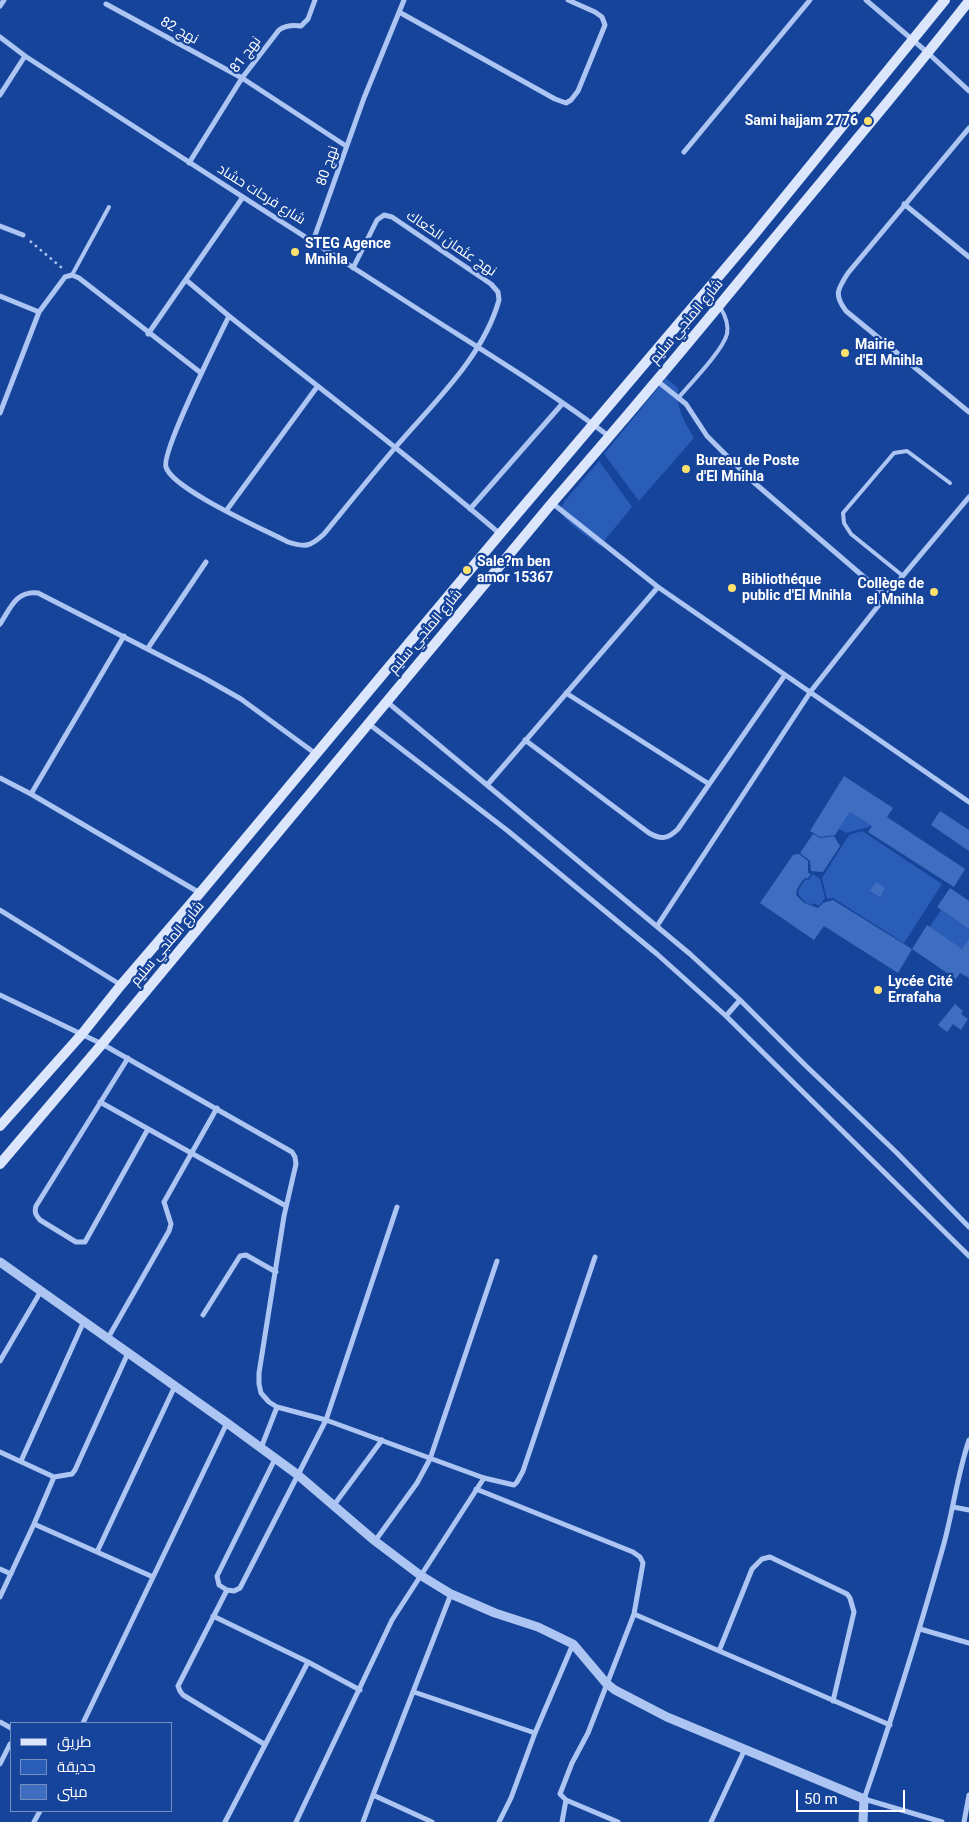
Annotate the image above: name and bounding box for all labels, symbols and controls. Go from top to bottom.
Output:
street label: نهج 82 [157,14,201,48]
street label: نهج 81 [227,34,265,76]
place label: Sami hajjam 2776 [745,113,858,129]
marker: Sami hajjam 2776 [862,115,874,127]
street label: نهج 80 [313,144,343,188]
street label: شارع فرحات حشاد [214,161,308,229]
street label: نهج عثمان الكعاك [403,208,499,280]
place label: STEG Agence Mnihla [305,236,391,268]
marker: STEG Agence Mnihla [289,246,301,258]
street label: شارع المنجي سليم [647,276,727,368]
place label: Mairie d'El Mnihla [855,337,923,370]
marker: Mairie d'El Mnihla [839,347,851,359]
place label: Bureau de Poste d'El Mnihla [696,453,799,486]
marker: Bureau de Poste d'El Mnihla [680,463,692,475]
place label: Sale?m ben amor 15367 [477,554,553,586]
marker: Sale?m ben amor 15367 [461,564,473,576]
place label: Bibliothéque public d'El Mnihla [742,572,852,604]
place label: Collège de el Mnihla [857,576,924,608]
marker: Bibliothéque public d'El Mnihla [726,582,738,594]
street label: شارع المنجي سليم [386,586,466,678]
marker: Collège de el Mnihla [928,586,940,598]
street label: شارع المنجي سليم [128,898,208,990]
place label: Lycée Cité Errafaha [888,974,953,1006]
marker: Lycée Cité Errafaha [872,984,884,996]
legend [10,1722,172,1812]
text: طريق [57,1733,91,1751]
text: حديقة [57,1758,96,1776]
scale bar [799,1780,908,1812]
text: مبنى [57,1783,88,1801]
text: 50 m [804,1790,838,1808]

